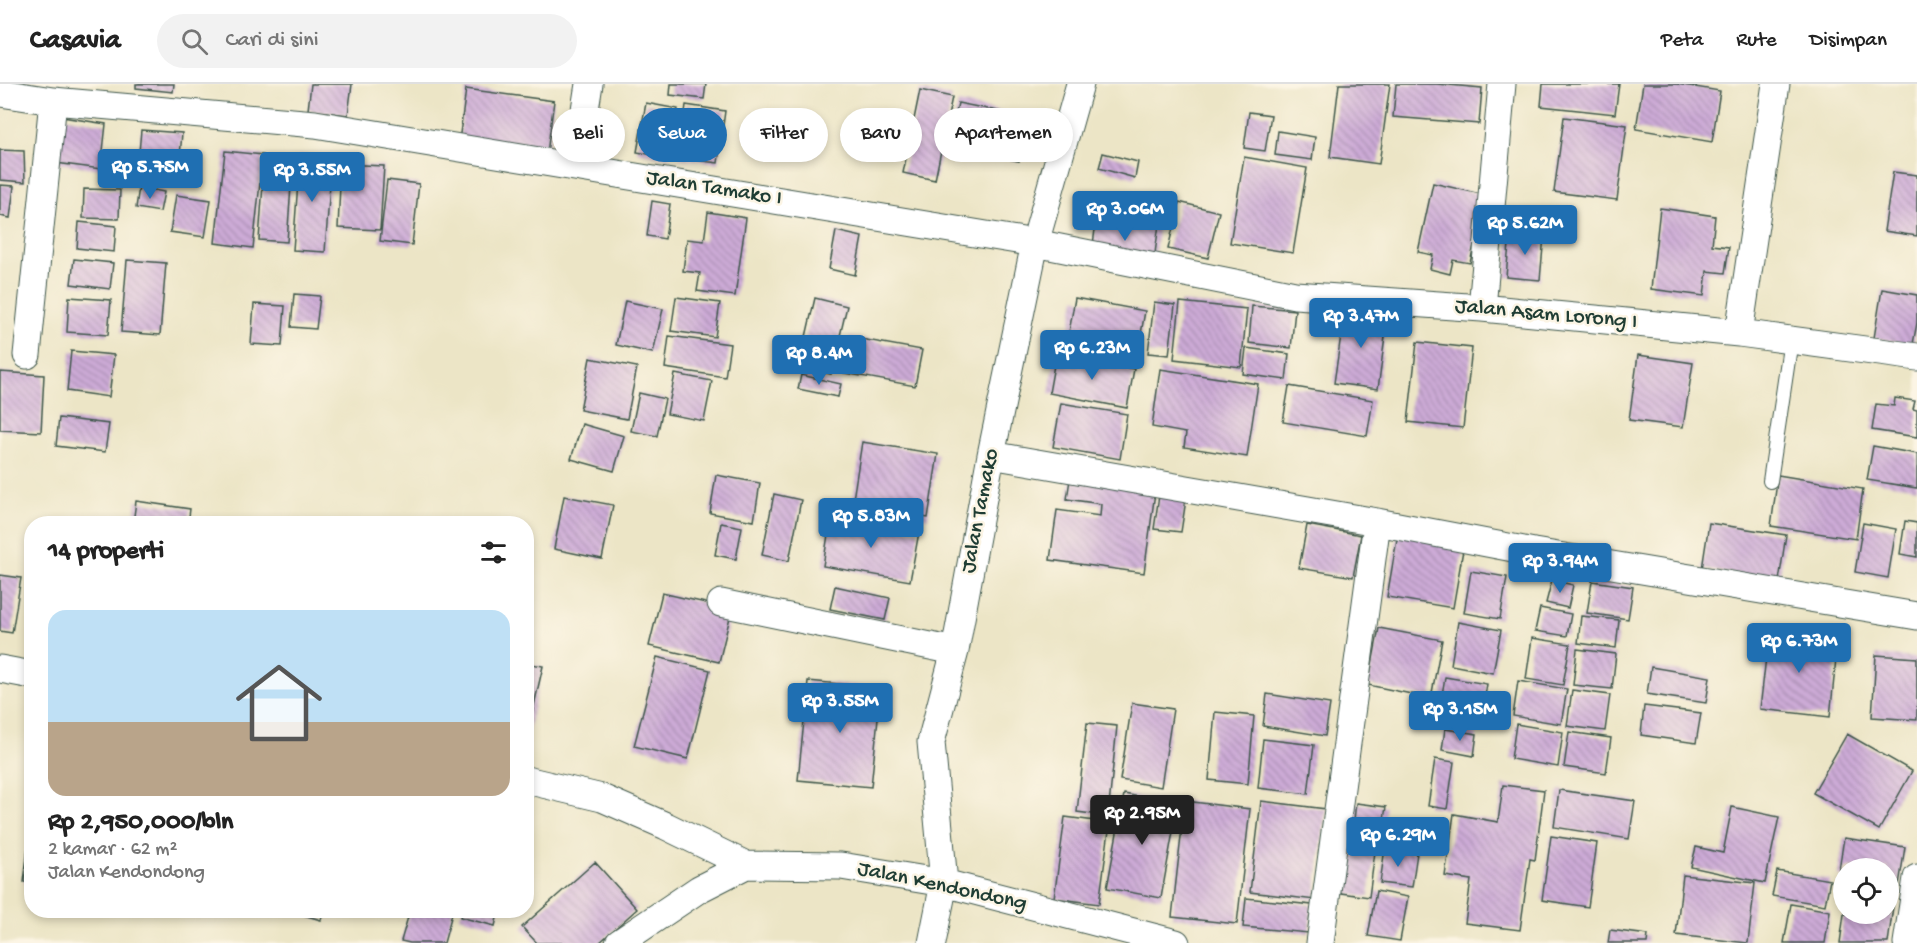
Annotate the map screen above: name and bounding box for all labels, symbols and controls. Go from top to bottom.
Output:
search box [157,14,577,68]
text: Casavia [30,25,121,58]
icon: search [178,25,211,58]
text: Cari di sini [226,28,318,54]
text: Peta [1661,29,1703,54]
text: Rute [1736,29,1777,54]
text: Disimpan [1810,29,1887,54]
chip: Beli [552,108,625,162]
chip: Sewa [637,108,727,162]
chip: Filter [739,108,828,162]
chip: Baru [840,108,922,162]
chip: Apartemen [934,108,1073,162]
pin: Rp 5.75M [88,149,212,200]
pin: Rp 3.55M [250,152,374,203]
text: Rp 5.75M [112,157,188,180]
text: Rp 3.55M [274,160,350,183]
street label: Jalan Tamako I [644,165,784,213]
pin: Rp 3.06M [1063,191,1187,242]
text: Rp 3.06M [1086,199,1164,222]
pin: Rp 5.62M [1463,205,1587,256]
text: Rp 5.62M [1487,213,1563,236]
street label: Jalan Asam Lorong I [1454,294,1638,336]
pin: Rp 3.47M [1299,298,1423,349]
text: Rp 3.47M [1323,306,1399,329]
pin: Rp 6.23M [1030,330,1154,381]
pin: Rp 8.4M [764,335,874,386]
text: Rp 6.23M [1054,338,1130,361]
text: Rp 8.4M [786,343,852,366]
street label: Jalan Tamako [956,447,1006,575]
pin: Rp 5.83M [809,498,933,549]
text: Rp 5.83M [832,506,910,529]
icon: filters [477,536,510,569]
text: 14 properti [48,537,164,568]
pin: Rp 3.94M [1498,543,1622,594]
text: Rp 3.94M [1522,551,1598,574]
pin: Rp 6.73M [1737,623,1861,674]
text: Rp 6.73M [1761,631,1837,654]
icon: home [225,649,333,757]
pin: Rp 3.55M [778,683,902,734]
text: Rp 3.55M [802,691,878,714]
pin: Rp 3.15M [1398,691,1522,742]
text: Rp 3.15M [1423,699,1497,722]
pin: Rp 2.95M [1080,795,1204,846]
text: Rp 2.95M [1104,803,1180,826]
text: Rp 2,950,000/bln [48,808,233,839]
pin: Rp 6.29M [1336,817,1460,868]
text: Rp 6.29M [1360,825,1436,848]
text: 2 kamar · 62 m² [48,839,178,862]
street label: Jalan Kendondong [855,856,1029,918]
map controls [1833,858,1899,924]
button: locate [1833,858,1899,924]
text: Jalan Kendondong [48,862,205,885]

